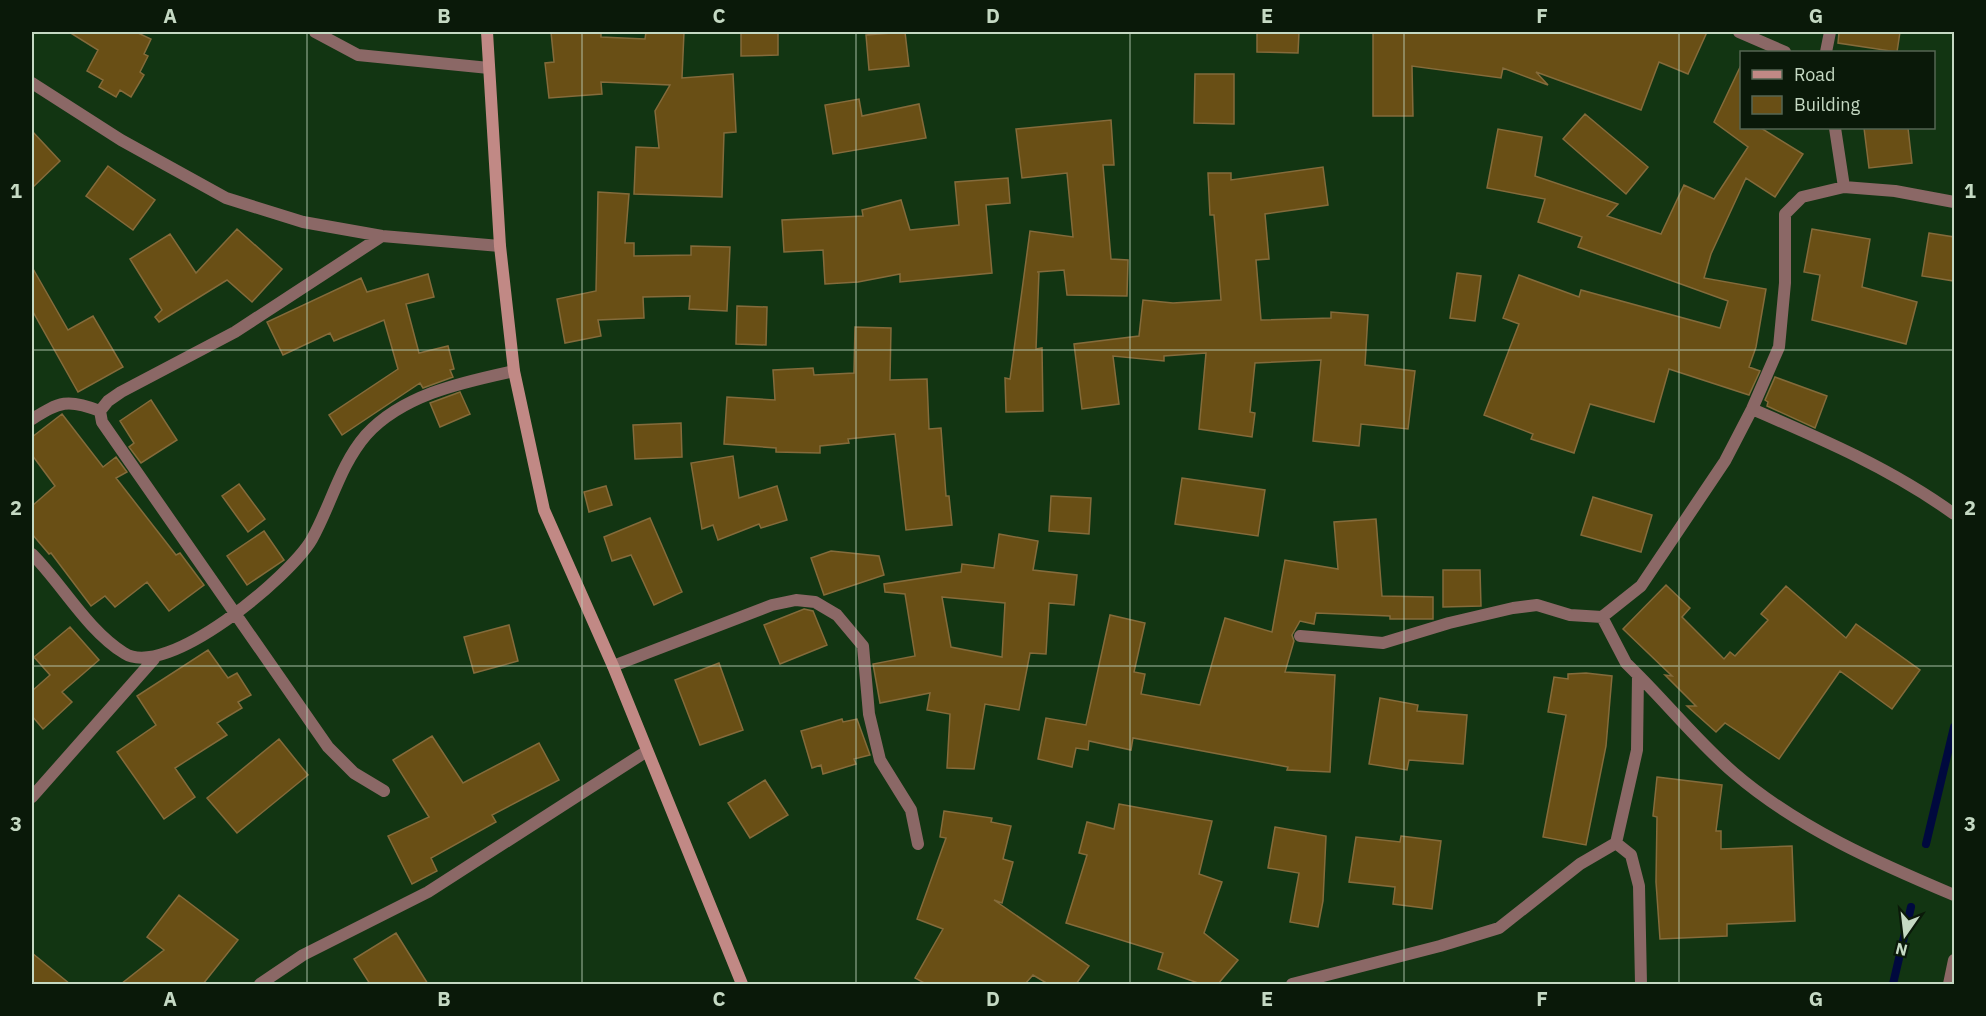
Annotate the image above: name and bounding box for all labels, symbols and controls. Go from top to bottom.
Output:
text: A [163,2,177,29]
text: B [437,2,451,29]
text: C [712,2,726,29]
text: D [986,2,1000,29]
text: E [1261,2,1273,29]
text: F [1536,2,1548,29]
text: G [1809,2,1823,29]
legend [1740,51,1935,129]
text: Road [1794,63,1835,86]
text: Building [1794,93,1861,116]
text: 1 [10,177,22,204]
text: 1 [1964,177,1976,204]
text: 2 [10,494,22,521]
text: 2 [1964,494,1976,521]
text: 3 [10,810,22,837]
text: 3 [1964,810,1976,837]
north arrow [1875,905,1935,965]
text: N [1893,938,1909,961]
text: A [163,985,177,1012]
text: B [437,985,451,1012]
text: C [712,985,726,1012]
text: D [986,985,1000,1012]
text: E [1261,985,1273,1012]
text: F [1536,985,1548,1012]
text: G [1809,985,1823,1012]

